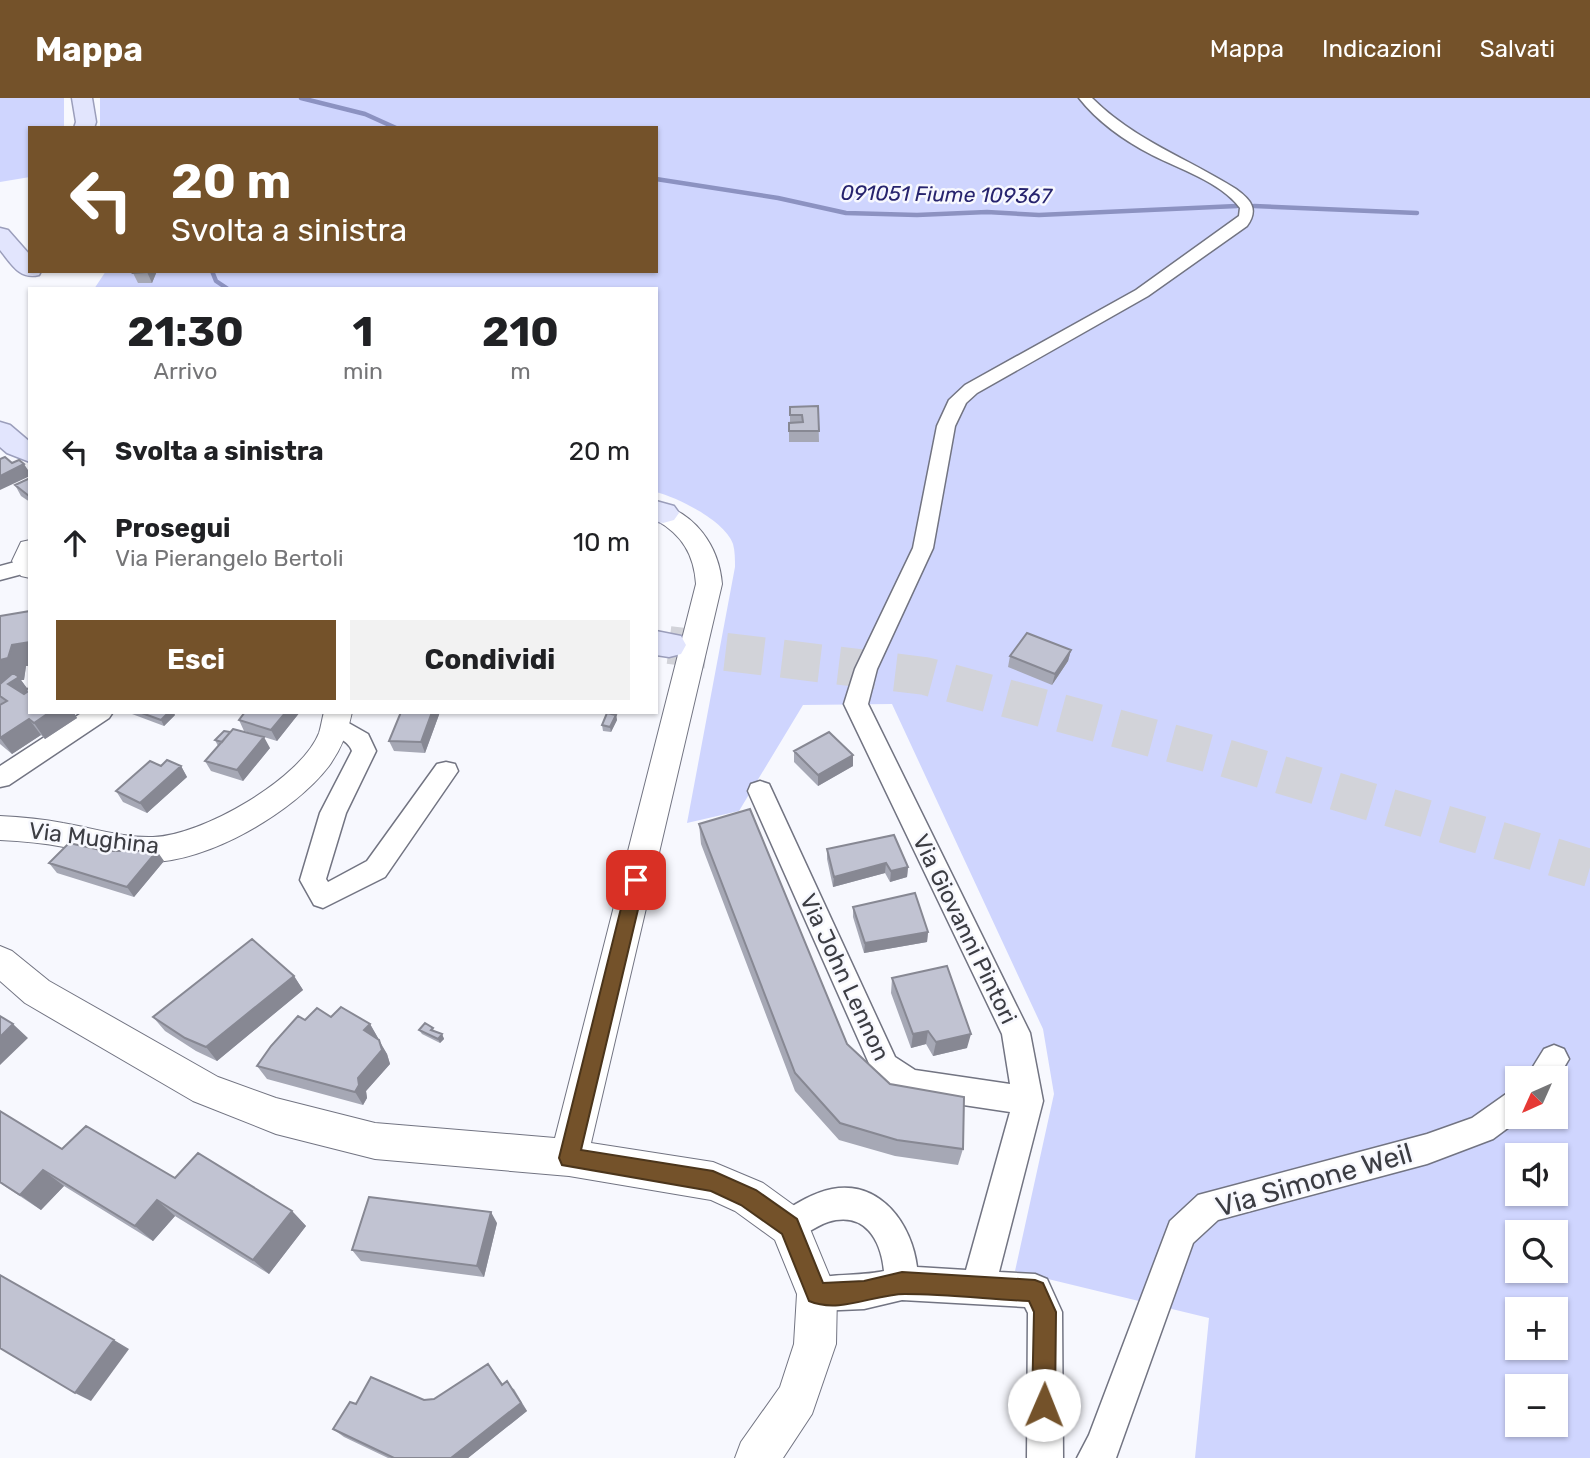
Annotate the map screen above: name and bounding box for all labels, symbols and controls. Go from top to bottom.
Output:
text: Mappa [35,30,143,69]
text: Mappa [1210,35,1284,63]
text: Indicazioni [1322,35,1442,63]
text: Salvati [1480,35,1555,63]
text: 20 m [171,152,292,210]
icon: left [56,154,147,245]
water label: 091051 Fiume 109367 [840,180,1054,208]
text: Svolta a sinistra [171,211,407,249]
text: 21:30 [127,307,244,357]
text: 1 [353,307,373,357]
text: 210 [482,307,559,357]
text: Arrivo [154,357,217,385]
text: min [343,357,383,385]
text: m [510,357,531,385]
icon: left [56,433,94,471]
text: Svolta a sinistra [115,436,324,467]
text: 20 m [569,436,630,467]
text: Prosegui [115,513,231,544]
icon: ahead [56,524,94,562]
text: 10 m [573,527,630,558]
text: Via Pierangelo Bertoli [115,544,344,572]
button: Esci [56,620,336,700]
button: Condividi [350,620,630,700]
street label: Via Mughina [27,816,161,860]
street label: Via Giovanni Pintori [907,830,1023,1028]
pin [606,850,666,910]
icon: arrive [617,861,655,899]
street label: Via John Lennon [794,889,896,1065]
north arrow [1505,1066,1568,1129]
map controls [1505,1066,1568,1437]
street label: Via Simone Weil [1212,1136,1416,1224]
button: sound [1505,1143,1568,1206]
button: search [1505,1220,1568,1283]
button: + [1505,1297,1568,1360]
position arrow [1007,1368,1081,1442]
button: − [1505,1374,1568,1437]

